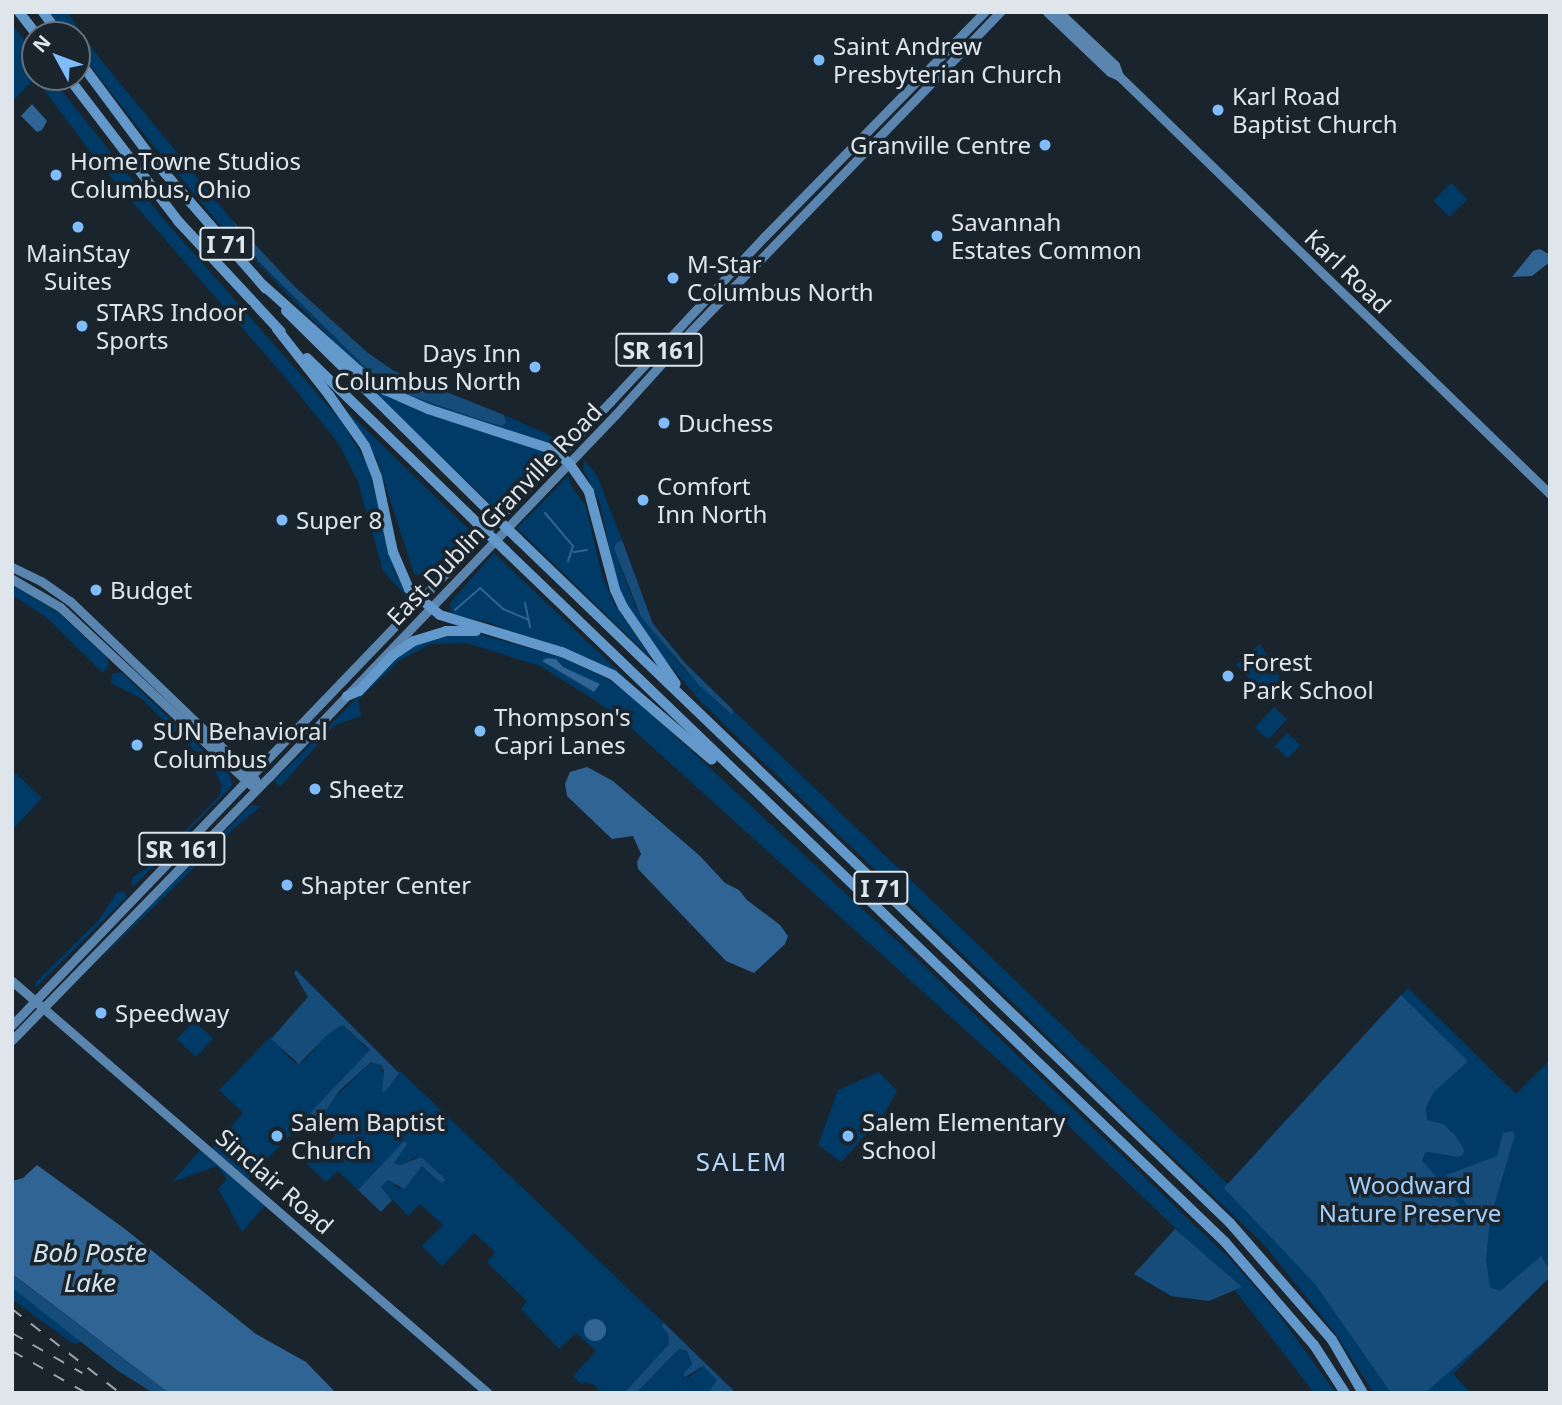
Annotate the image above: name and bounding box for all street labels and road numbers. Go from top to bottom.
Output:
street label: Karl Road [1299,223,1397,319]
road number: I 71 [199,224,255,264]
road number: SR 161 [615,330,703,370]
street label: East Dublin Granville Road [380,397,608,631]
road number: SR 161 [138,830,226,869]
road number: I 71 [853,868,909,908]
street label: Sinclair Road [211,1122,339,1240]

